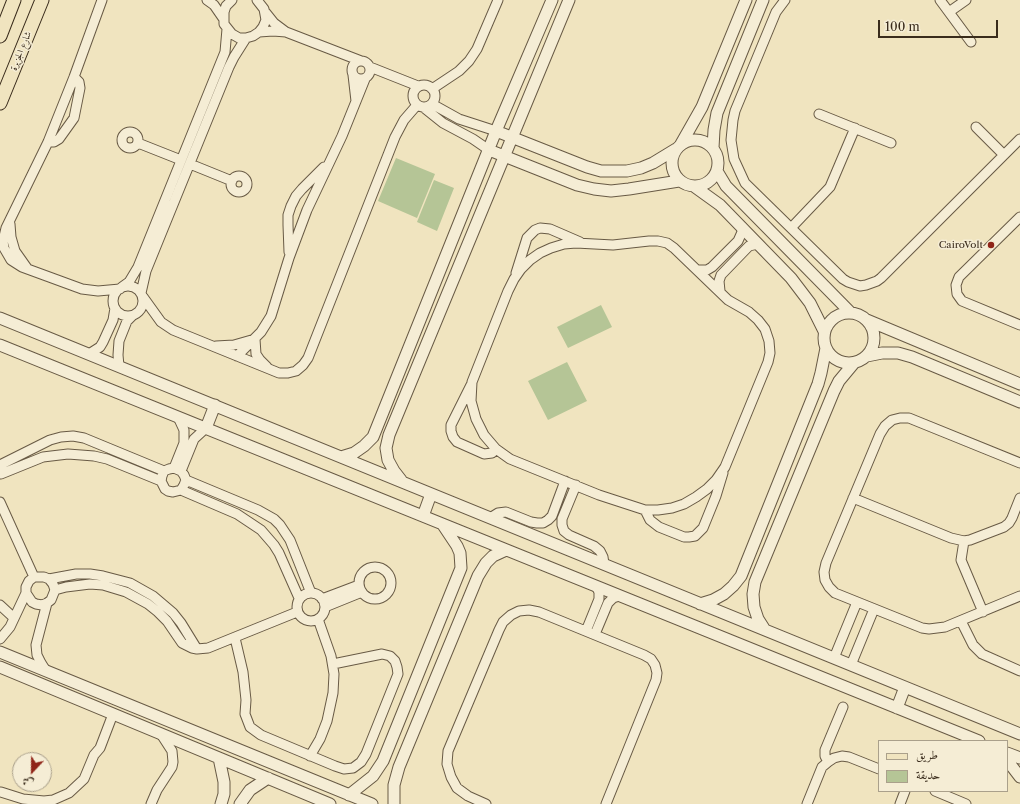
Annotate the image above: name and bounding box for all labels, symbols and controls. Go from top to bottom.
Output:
scale bar [880,12,1000,38]
text: 100 m [885,19,920,34]
street label: شارع الجزيرة [8,30,34,72]
place label: CairoVolt [939,239,983,251]
marker: CairoVolt [986,240,996,250]
legend [878,740,1008,792]
text: طريق [916,747,938,762]
north arrow [12,752,52,792]
text: حديقة [916,767,940,782]
text: ش [20,774,36,791]

